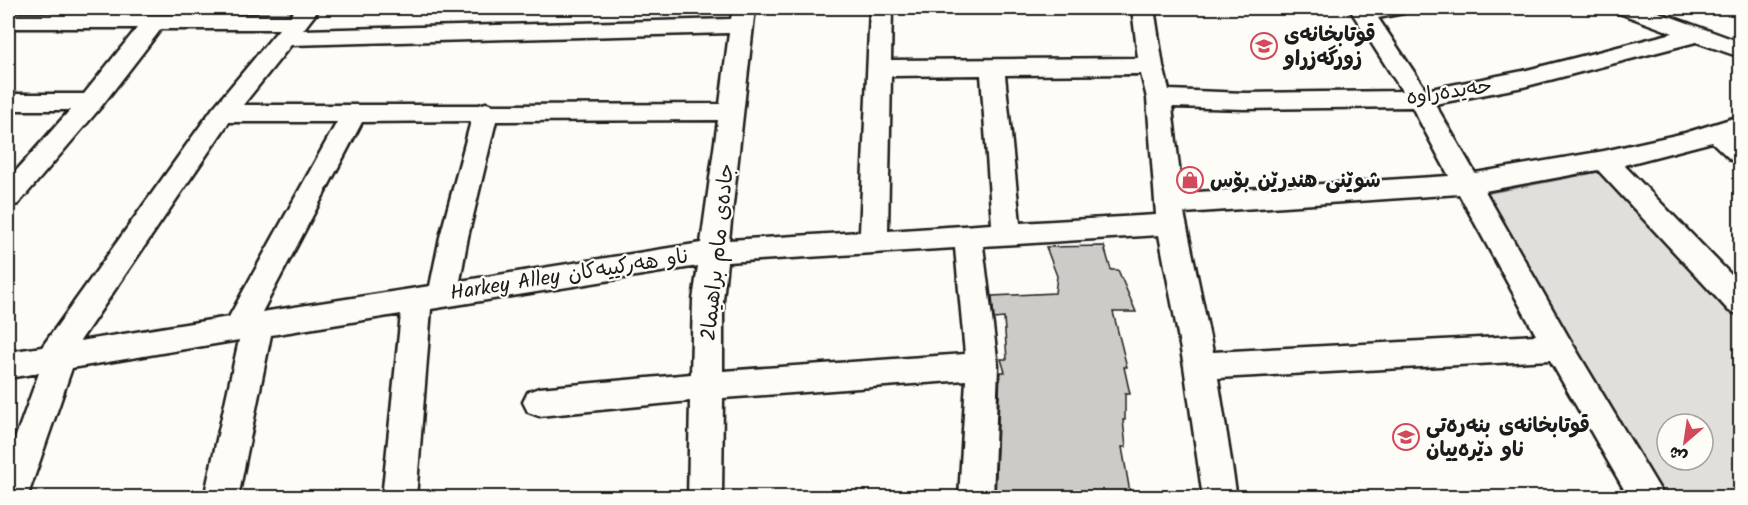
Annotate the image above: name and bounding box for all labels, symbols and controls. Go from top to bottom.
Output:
place label: قوتابخانەی زورگەزراو [1282,19,1376,76]
school or university icon: قوتابخانەی زورگەزراو [1249,31,1279,61]
street label: حەیدەراوە [1404,70,1494,115]
street label: جادەی مام براهیما2 [693,162,744,342]
shop icon: شوێنی هندرێن بۆس [1175,165,1205,195]
place label: شوێنی هندرێن بۆس [1210,165,1381,198]
street label: Harkey Alley ناو هەركييەكان [448,240,691,311]
place label: قوتابخانەى بنەرەتى ناو دێرەييان [1426,410,1590,467]
north arrow [1655,412,1715,472]
school or university icon: قوتابخانەى بنەرەتى ناو دێرەييان [1391,422,1421,452]
text: ش [1665,439,1692,469]

